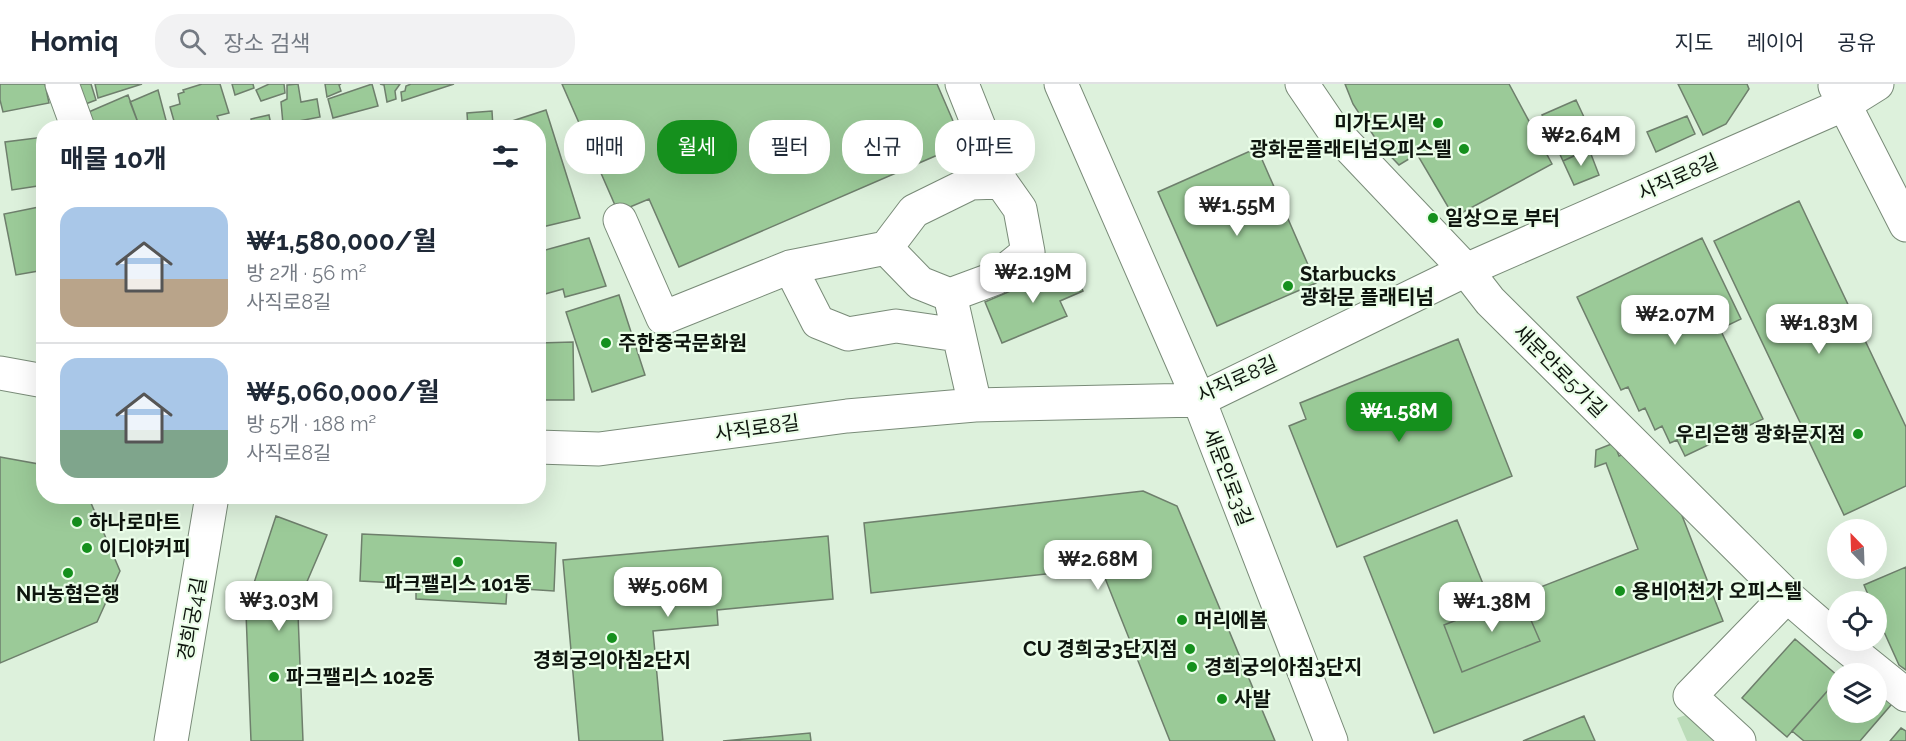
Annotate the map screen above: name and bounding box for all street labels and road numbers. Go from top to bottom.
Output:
street label: 사직로8길 [1634,149,1722,205]
street label: 새문안로5가길 [1509,320,1611,422]
street label: 사직로8길 [1193,351,1281,407]
street label: 사직로8길 [713,410,801,446]
street label: 새문안로3길 [1198,425,1258,529]
street label: 경희궁4길 [173,575,211,663]

